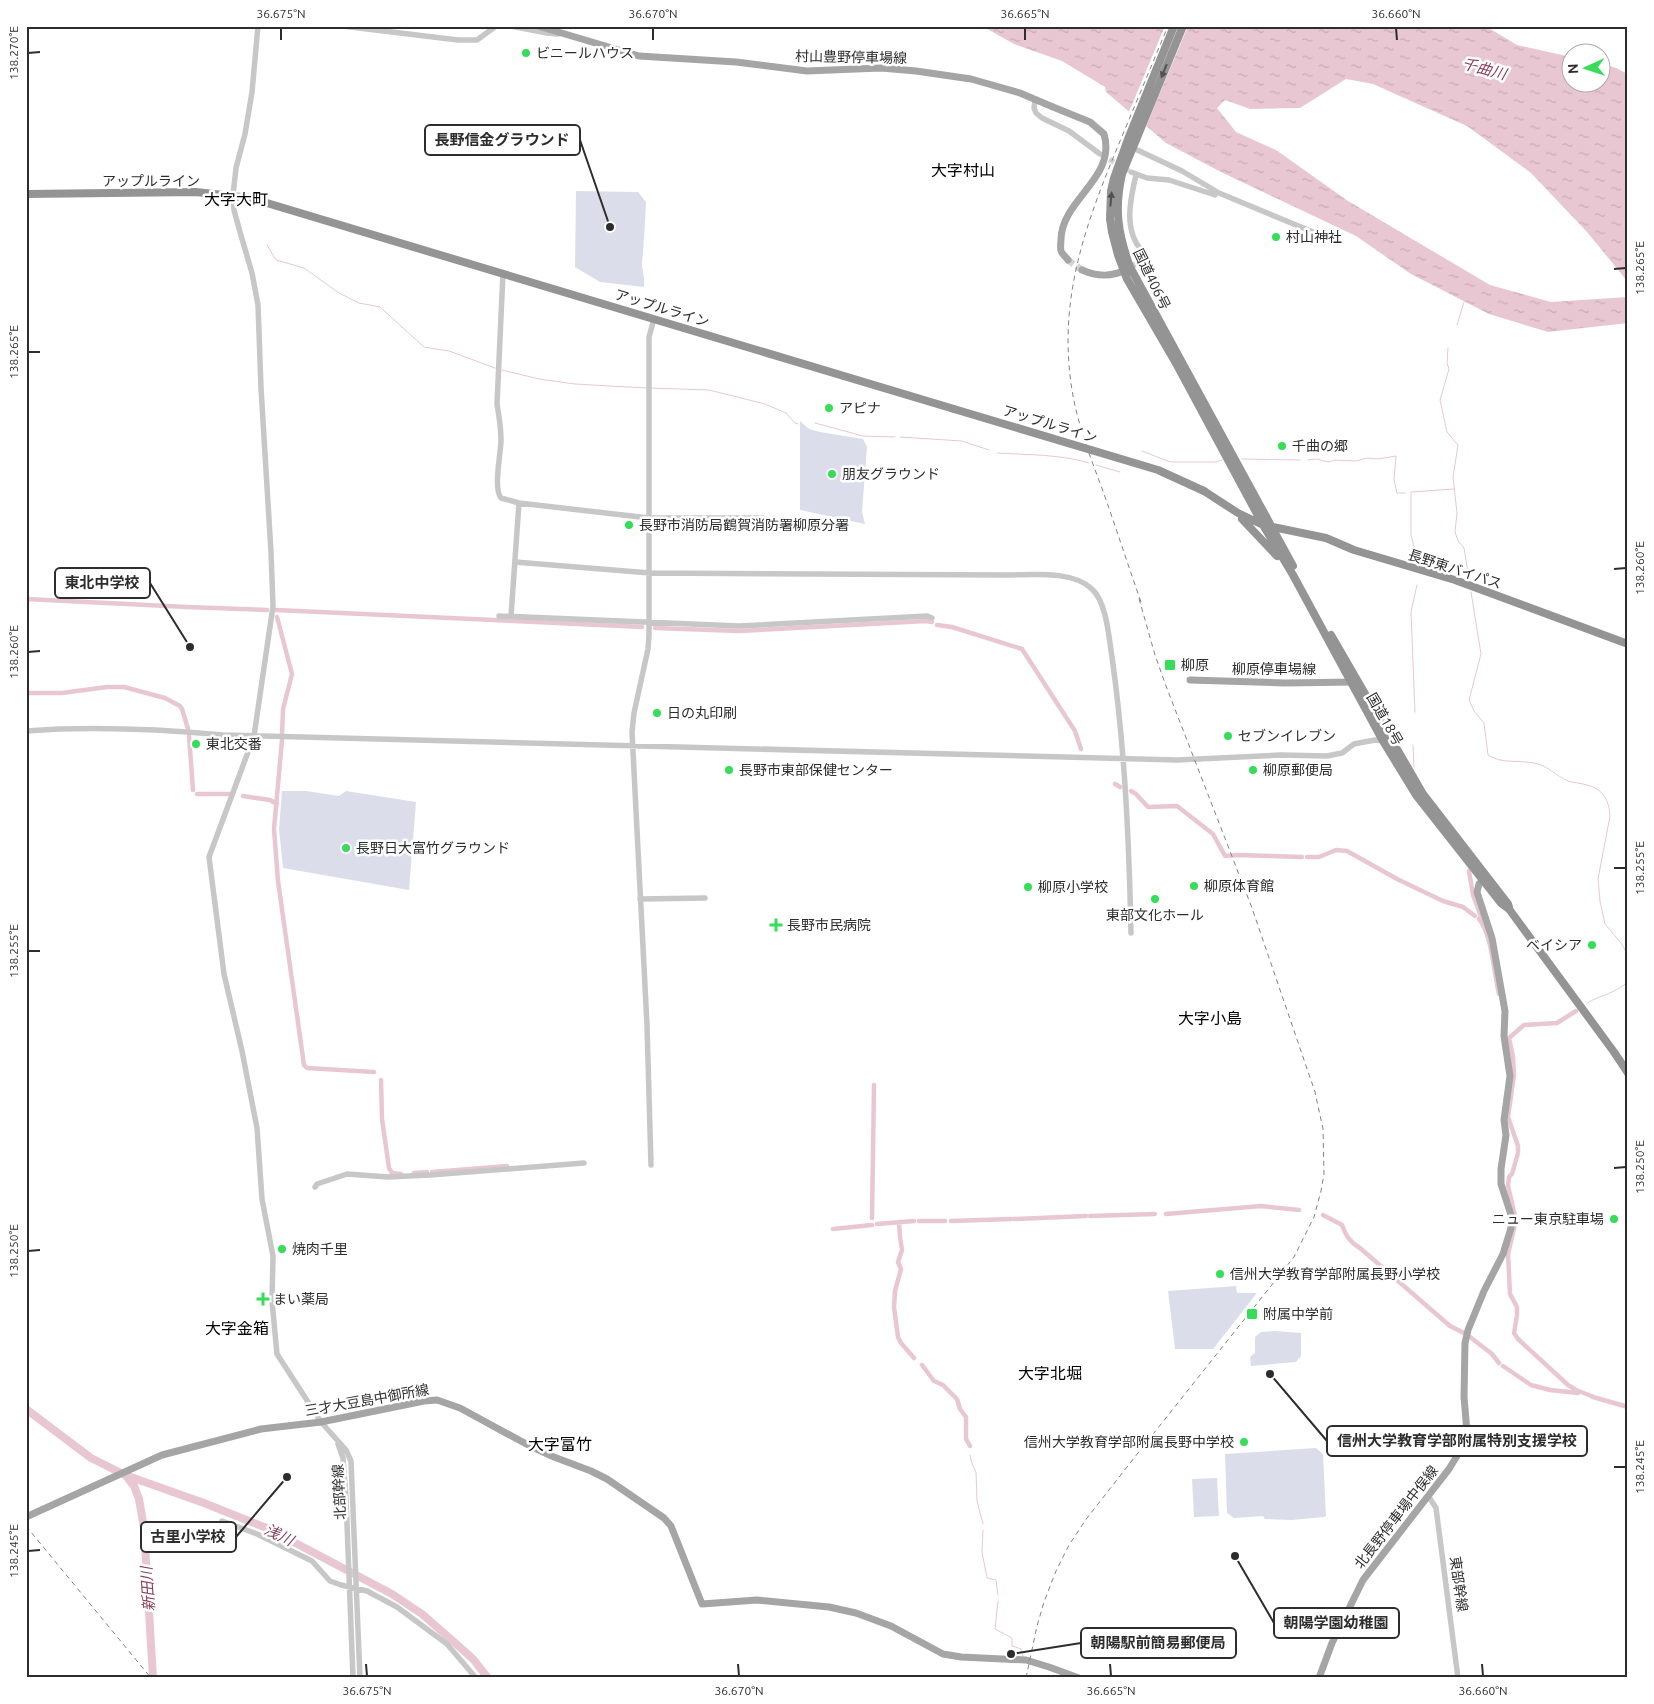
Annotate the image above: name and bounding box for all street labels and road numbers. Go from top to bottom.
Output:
street label: 村山豊野停車場線 [795,48,907,66]
street label: アップルライン [102,173,200,189]
street label: 国道406号 [1130,246,1174,312]
street label: アップルライン [613,286,711,330]
street label: アップルライン [1001,402,1099,446]
street label: 長野東バイパス [1406,546,1504,592]
street label: 柳原停車場線 [1232,661,1316,677]
street label: 国道18号 [1364,690,1406,748]
street label: 三才大豆島中御所線 [304,1381,430,1419]
street label: 北長野停車場中俣線 [1351,1462,1441,1572]
street label: 北部幹線 [330,1464,348,1520]
street label: 東部幹線 [1447,1555,1471,1613]

